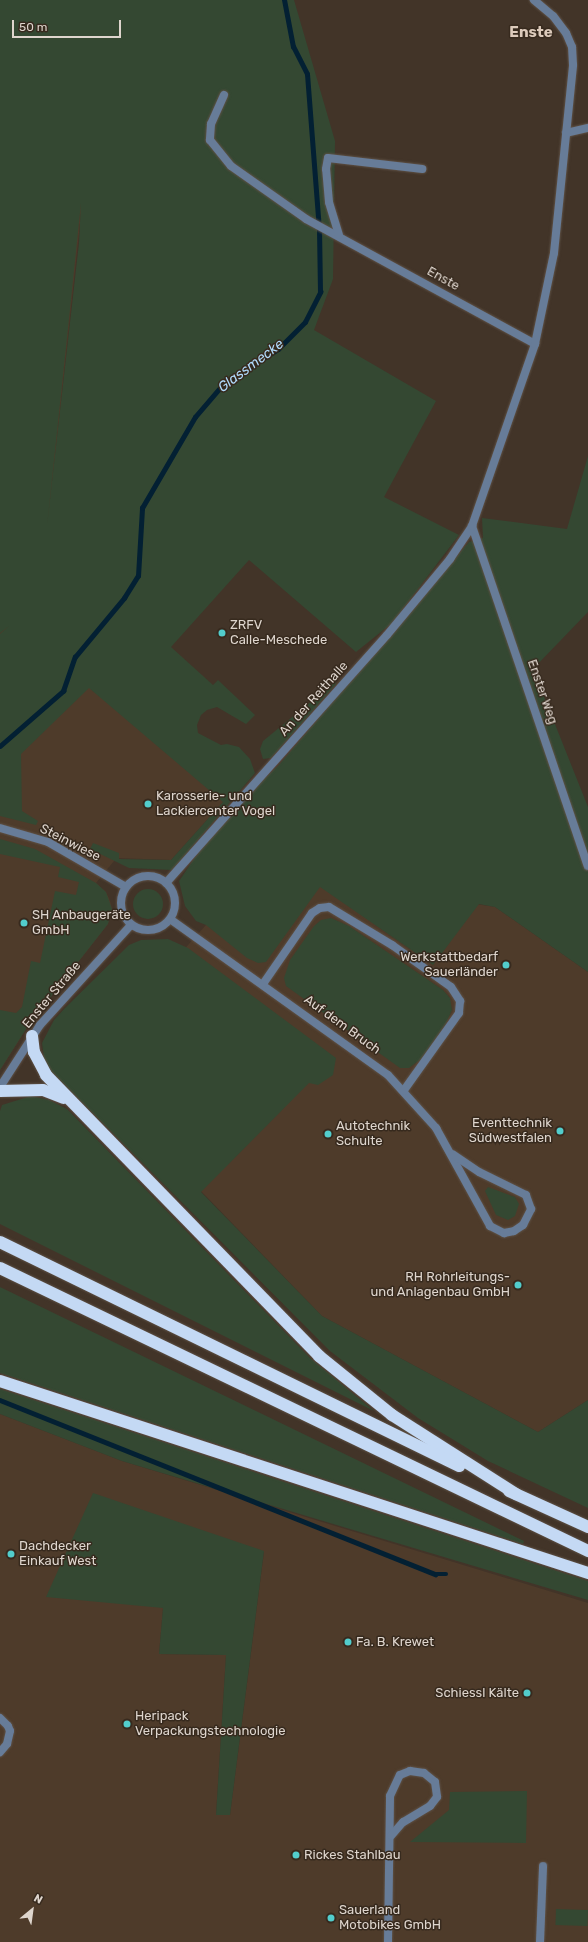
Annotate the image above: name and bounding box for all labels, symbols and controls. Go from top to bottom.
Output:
scale bar [14,12,123,38]
text: 50 m [19,20,47,34]
district label: Enste [509,24,553,42]
street label: Enste [424,264,462,294]
water label: Glassmecke [215,336,287,396]
place label: ZRFV Calle-Meschede [230,618,327,649]
marker: ZRFV Calle-Meschede [217,628,227,638]
street label: Enster Weg [524,657,560,727]
street label: An der Reithalle [276,658,352,740]
place label: Karosserie- und Lackiercenter Vogel [156,789,276,820]
marker: Karosserie- und Lackiercenter Vogel [143,799,153,809]
street label: Steinwiese [37,821,103,865]
place label: SH Anbaugeräte GmbH [32,908,131,939]
marker: SH Anbaugeräte GmbH [19,918,29,928]
place label: Werkstattbedarf Sauerländer [400,950,498,981]
street label: Enster Straße [19,958,85,1032]
marker: Werkstattbedarf Sauerländer [501,960,511,970]
street label: Auf dem Bruch [301,992,383,1058]
place label: Eventtechnik Südwestfalen [469,1116,552,1147]
place label: Autotechnik Schulte [336,1119,410,1150]
marker: Eventtechnik Südwestfalen [555,1126,565,1136]
marker: Autotechnik Schulte [323,1129,333,1139]
place label: RH Rohrleitungs- und Anlagenbau GmbH [370,1270,510,1301]
marker: RH Rohrleitungs- und Anlagenbau GmbH [513,1280,523,1290]
place label: Dachdecker Einkauf West [19,1539,97,1570]
marker: Dachdecker Einkauf West [6,1549,16,1559]
place label: Fa. B. Krewet [356,1634,434,1650]
marker: Fa. B. Krewet [343,1637,353,1647]
place label: Schiessl Kälte [435,1685,519,1701]
marker: Schiessl Kälte [522,1688,532,1698]
place label: Heripack Verpackungstechnologie [135,1709,286,1740]
marker: Heripack Verpackungstechnologie [122,1719,132,1729]
place label: Rickes Stahlbau [304,1847,400,1863]
marker: Rickes Stahlbau [291,1850,301,1860]
north arrow [12,1890,52,1930]
text: N [31,1891,45,1907]
place label: Sauerland Motobikes GmbH [339,1903,441,1934]
marker: Sauerland Motobikes GmbH [326,1913,336,1923]

